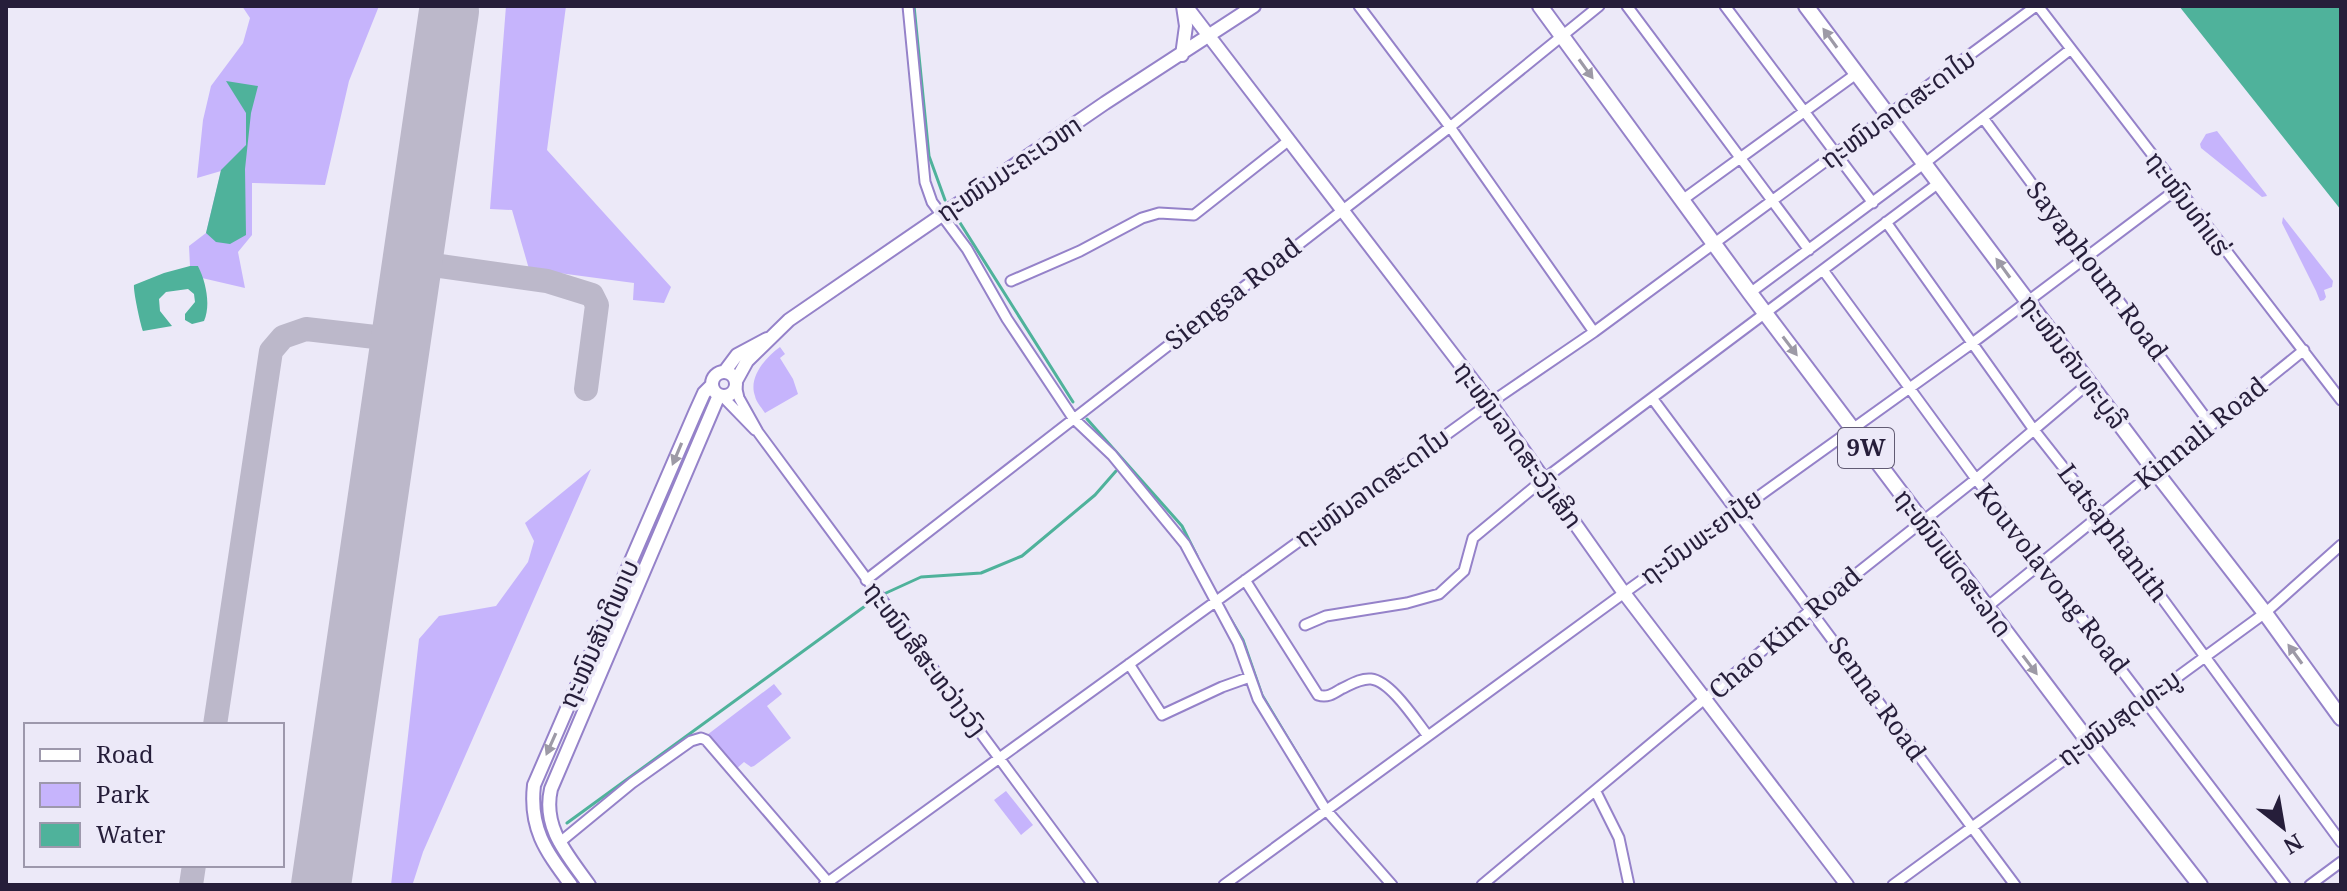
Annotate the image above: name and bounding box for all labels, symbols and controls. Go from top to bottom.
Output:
one-way arrow [1823,28,1838,49]
street label: ຖະໜົນລາດສະດາໄນ [1813,40,1982,177]
one-way arrow [1577,59,1593,79]
street label: ຖະໜົນມະຄະເວຫາ [929,106,1088,230]
street label: ຖະໜົນທ່າແຮ່ [2137,143,2240,264]
street label: Sayaphoum Road [2019,173,2177,367]
street label: Siengsa Road [1157,229,1308,358]
one-way arrow [1996,258,2012,279]
street label: ຖະໜົນຄັນທະບູລີ [2011,287,2136,436]
one-way arrow [1782,335,1797,356]
street label: ຖະໜົນລາດສະວົງເສິກ [1446,353,1592,535]
street label: Kinnali Road [2127,368,2274,497]
street label: ຖະໜົນລາດສະດາໄນ [1287,419,1456,556]
road number: 9W [1838,428,1894,468]
one-way arrow [671,442,684,466]
street label: Latsaphanith [2050,456,2178,609]
street label: Kouvolavong Road [1967,476,2138,681]
street label: ຖະນົນພະຍາປຸ້ຍ [1632,480,1769,593]
street label: ຖະໜົນເພັດສະລາດ [1886,481,2021,644]
street label: ຖະໜົນສັນຕິພາບ [549,553,647,714]
street label: Chao Kim Road [1700,558,1868,707]
street label: ຖະໜົນສີສະຫວ່າງວົງ [856,573,996,743]
street label: Senna Road [1820,629,1935,768]
one-way arrow [2288,644,2304,665]
one-way arrow [2022,655,2038,675]
street label: ຖະໜົນສຸດທະນູ [2049,660,2187,774]
legend [24,723,284,867]
one-way arrow [545,732,558,756]
text: Road [96,737,154,770]
text: Park [96,777,150,810]
north arrow [2243,787,2323,867]
text: Water [96,817,166,850]
text: N [2279,828,2309,862]

